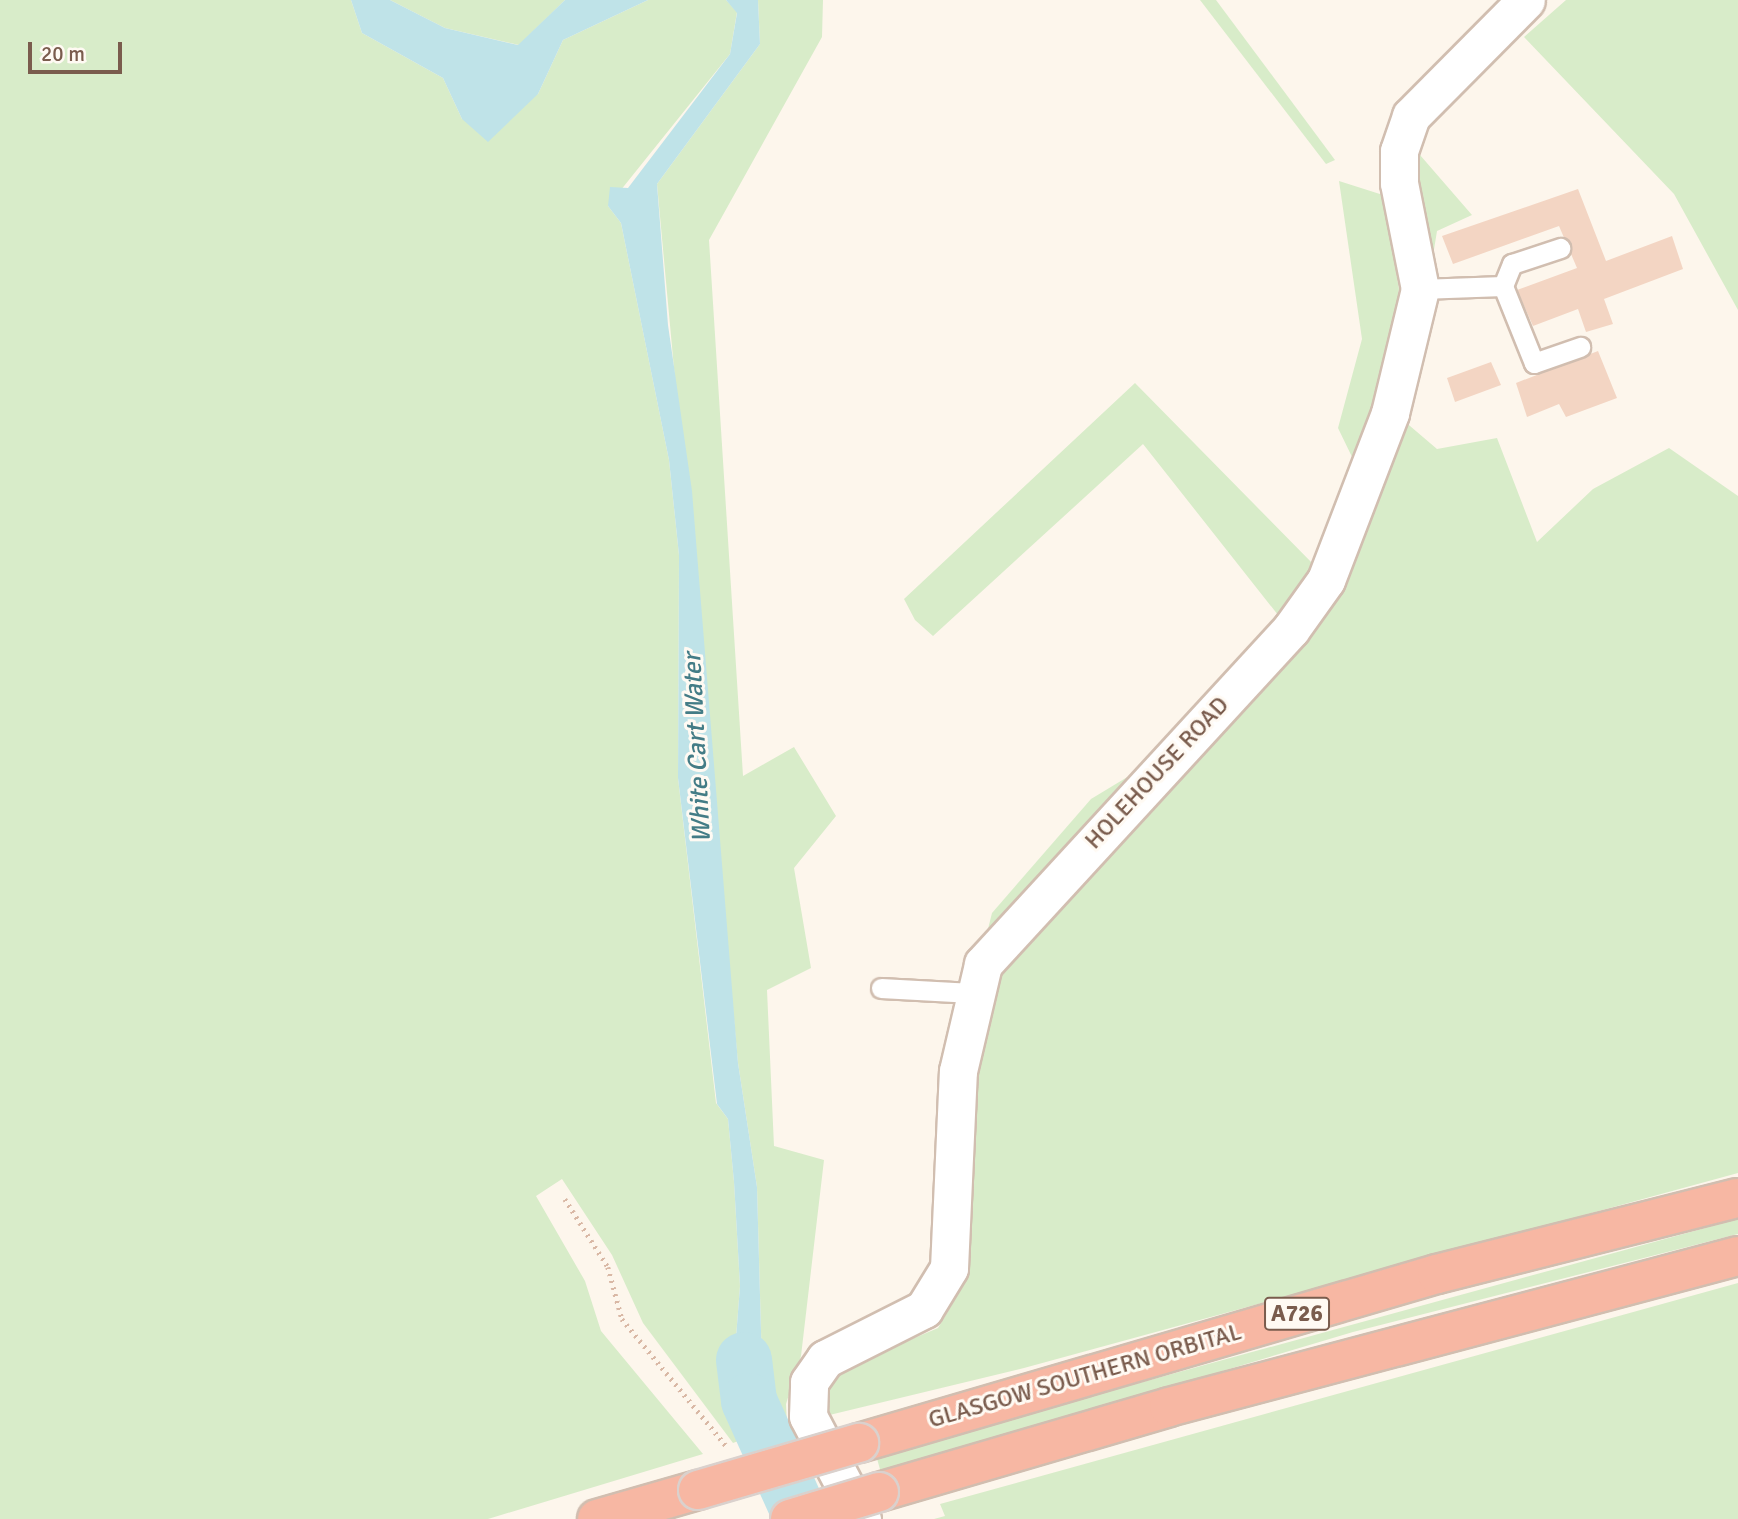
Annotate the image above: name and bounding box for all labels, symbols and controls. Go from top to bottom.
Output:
scale bar [32,28,126,72]
text: 20 m [41,41,85,67]
water label: White Cart Water [677,652,719,844]
street label: HOLEHOUSE ROAD [1079,691,1235,855]
road number: A726 [1264,1294,1330,1334]
street label: GLASGOW SOUTHERN ORBITAL [925,1317,1245,1435]

